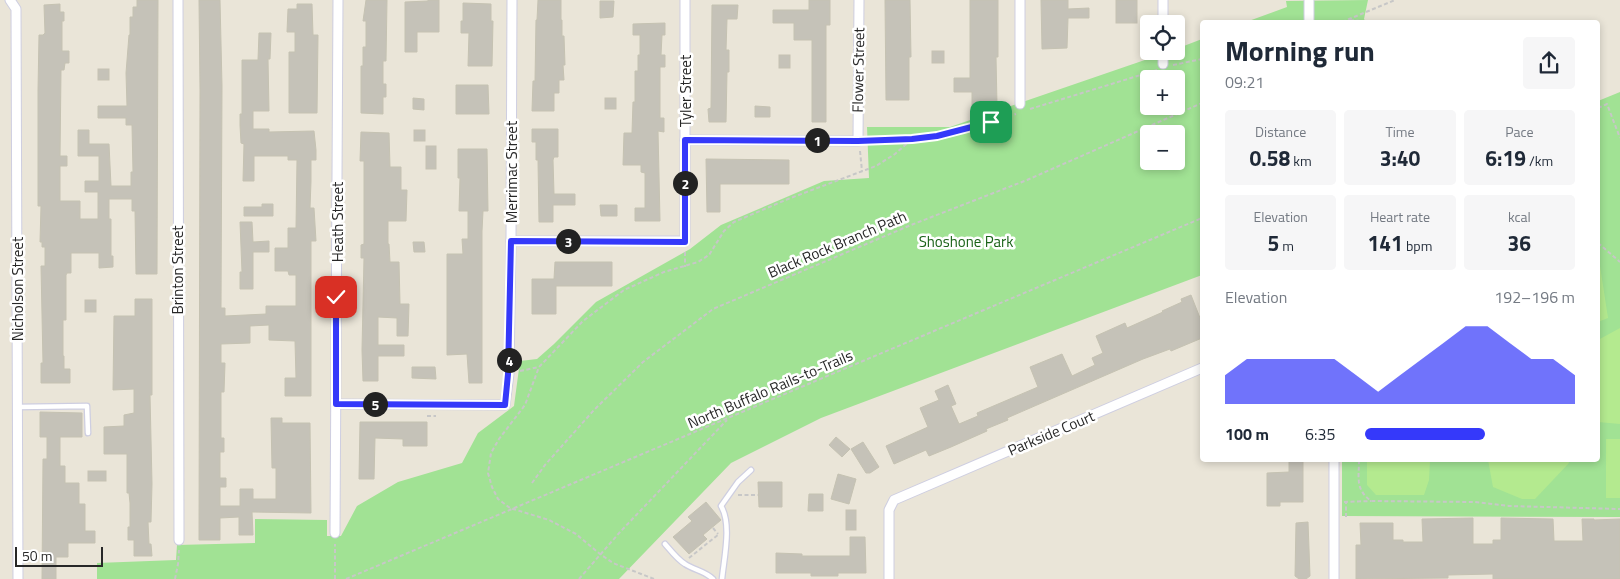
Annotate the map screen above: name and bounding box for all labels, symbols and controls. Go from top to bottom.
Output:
map controls [1140,15,1185,170]
button: locate [1140,15,1185,60]
street label: Flower Street [846,26,870,113]
text: Morning run [1225,29,1375,72]
button: share [1523,37,1575,89]
street label: Tyler Street [674,54,697,127]
button: + [1140,70,1185,115]
text: 09:21 [1225,70,1264,94]
pin [970,101,1012,143]
icon: arrive [977,108,1005,136]
street label: Merrimac Street [500,120,523,223]
text: Distance [1255,121,1306,142]
text: Time [1385,121,1415,142]
text: Pace [1505,121,1534,142]
button: − [1140,125,1185,170]
pin: 1 [804,128,830,152]
text: 1 [814,130,821,151]
text: 0.58 [1250,142,1290,174]
text: 3:40 [1380,142,1420,174]
text: 6:19 [1485,142,1526,174]
text: km [1290,150,1312,171]
text: /km [1526,150,1553,171]
pin: 2 [672,170,698,196]
text: 2 [682,173,689,194]
street label: Heath Street [326,181,349,262]
street label: Black Rock Branch Path [764,204,910,284]
text: Elevation [1253,206,1308,227]
text: Heart rate [1370,206,1430,227]
text: kcal [1508,206,1531,227]
street label: Brinton Street [166,225,189,314]
text: 5 [1267,227,1279,259]
text: 141 [1368,227,1403,259]
text: 36 [1508,227,1531,259]
pin: 3 [556,228,580,254]
park label: Shoshone Park [919,230,1013,253]
text: 3 [565,231,572,252]
text: m [1279,235,1294,256]
text: bpm [1403,235,1432,256]
street label: Nicholson Street [6,236,29,341]
pin [315,276,357,318]
icon: check [322,283,350,311]
text: Elevation [1225,285,1287,309]
text: 192–196 m [1494,285,1575,309]
street label: North Buffalo Rails-to-Trails [684,344,856,434]
pin: 4 [496,348,522,372]
text: 4 [506,350,513,371]
pin: 5 [362,392,388,416]
text: 5 [372,394,379,415]
street label: Parkside Court [1004,404,1099,462]
text: 100 m [1225,422,1269,446]
text: 6:35 [1305,422,1335,446]
scale bar [15,544,102,567]
text: 50 m [22,545,52,566]

